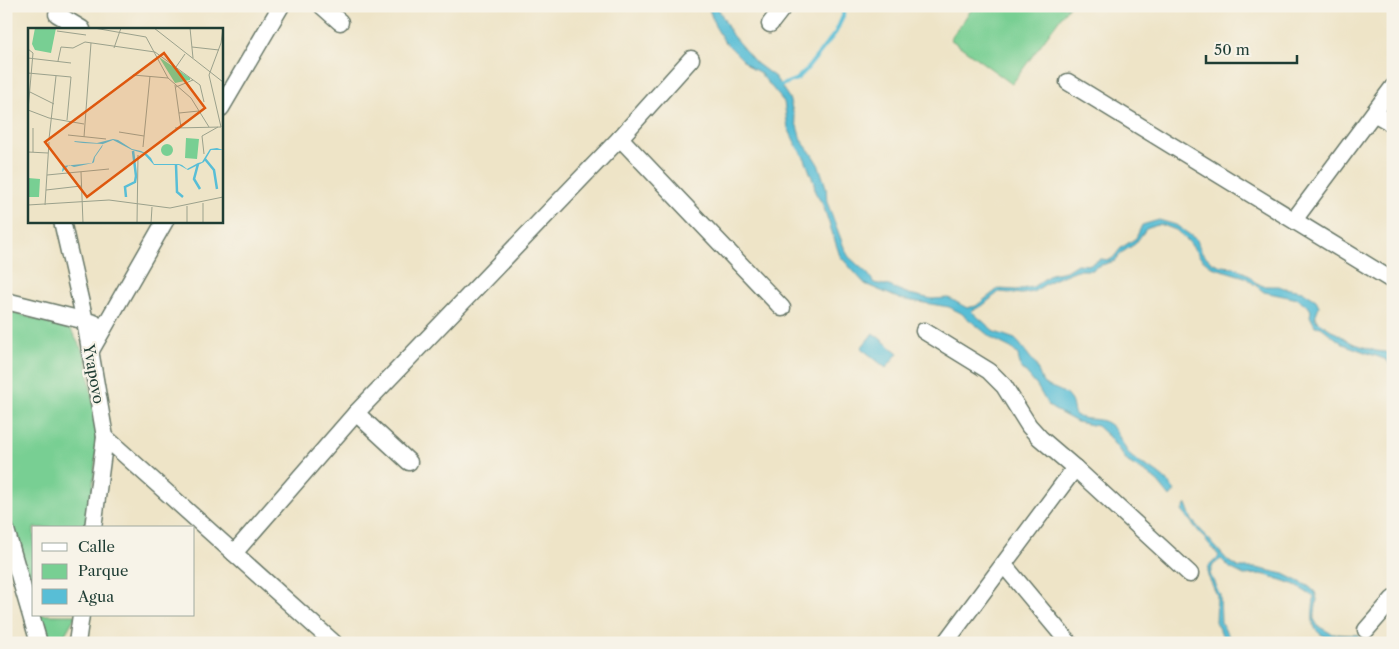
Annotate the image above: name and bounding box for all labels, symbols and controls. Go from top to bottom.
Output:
inset map [28,28,222,222]
scale bar [1206,32,1298,64]
text: 50 m [1214,40,1250,59]
street label: Yvapovo [79,342,109,405]
legend [32,526,195,616]
text: Calle [78,537,115,556]
text: Parque [78,561,128,580]
text: Agua [77,587,114,606]

